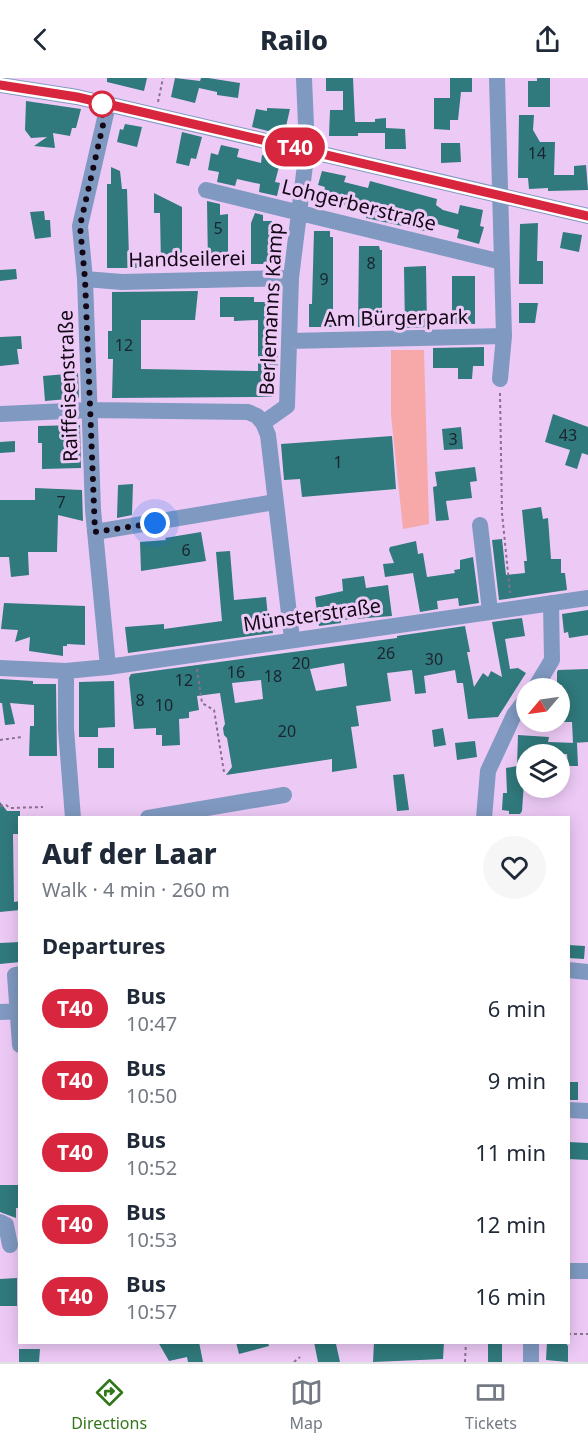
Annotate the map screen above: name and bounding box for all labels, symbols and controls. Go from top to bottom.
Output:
text: Railo [260,21,328,58]
icon: back [24,23,57,56]
icon: share [531,23,564,56]
unlabelled marker [89,91,115,117]
line badge: T40 [260,128,330,166]
text: T40 [277,133,313,161]
house number: 14 [528,142,546,164]
street label: Lohgerberstraße [279,172,439,237]
house number: 5 [213,217,223,239]
street label: Berlemanns Kamp [252,222,289,396]
street label: Handseilerei [128,244,246,273]
house number: 8 [366,252,376,274]
house number: 9 [319,268,329,290]
street label: Am Bürgerpark [324,303,469,332]
street label: Raiffeisenstraße [51,310,84,462]
house number: 12 [115,334,133,356]
house number: 43 [559,424,577,446]
house number: 3 [448,428,458,450]
house number: 1 [333,451,343,473]
house number: 7 [56,491,66,513]
your location [140,508,170,538]
house number: 6 [181,539,191,561]
street label: Münsterstraße [241,591,383,638]
house number: 26 [377,642,395,664]
house number: 30 [425,648,443,670]
house number: 20 [292,652,310,674]
house number: 16 [227,661,245,683]
house number: 18 [264,665,282,687]
house number: 12 [175,669,193,691]
north arrow [516,678,570,732]
map controls [516,678,570,798]
house number: 8 [135,689,145,711]
house number: 10 [155,694,173,716]
house number: 20 [278,720,296,742]
button: layers [516,744,570,798]
text: Auf der Laar [42,834,217,872]
button: heart [483,836,546,899]
text: Walk · 4 min · 260 m [42,876,230,903]
text: Departures [42,930,166,960]
text: Bus [126,980,166,1010]
text: 6 min [488,993,546,1023]
text: T40 [57,994,93,1022]
text: 10:47 [126,1010,177,1037]
text: Bus [126,1052,166,1082]
text: 9 min [488,1065,546,1095]
text: T40 [57,1066,93,1094]
text: 10:50 [126,1082,177,1109]
text: Bus [126,1124,166,1154]
text: 11 min [475,1137,546,1167]
text: T40 [57,1138,93,1166]
text: 10:52 [126,1154,177,1181]
text: Bus [126,1196,166,1226]
text: 12 min [475,1209,546,1239]
text: T40 [57,1210,93,1238]
text: 10:53 [126,1226,177,1253]
text: Bus [126,1268,166,1298]
text: 16 min [475,1281,546,1311]
text: T40 [57,1282,93,1310]
text: 10:57 [126,1298,177,1325]
tab: Directions [71,1376,147,1434]
tab: Map [289,1376,323,1434]
tab: Tickets [465,1376,517,1434]

